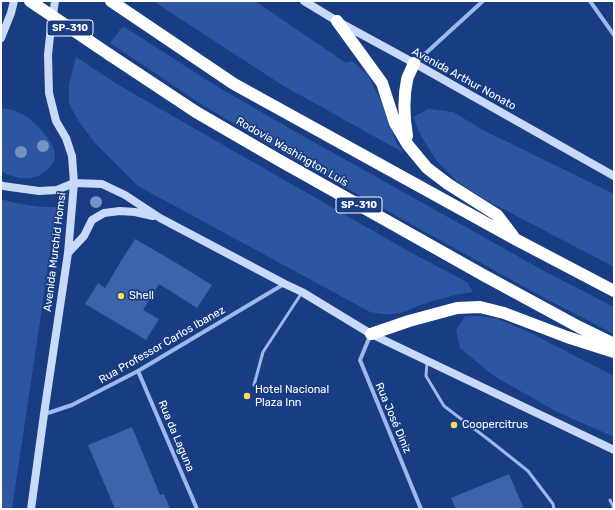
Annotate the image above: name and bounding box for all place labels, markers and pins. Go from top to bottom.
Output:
place label: Shell [129,289,154,303]
marker: Shell [116,291,126,301]
place label: Hotel Nacional Plaza Inn [255,383,329,409]
marker: Hotel Nacional Plaza Inn [242,391,252,401]
place label: Coopercitrus [462,418,528,432]
marker: Coopercitrus [449,420,459,430]

